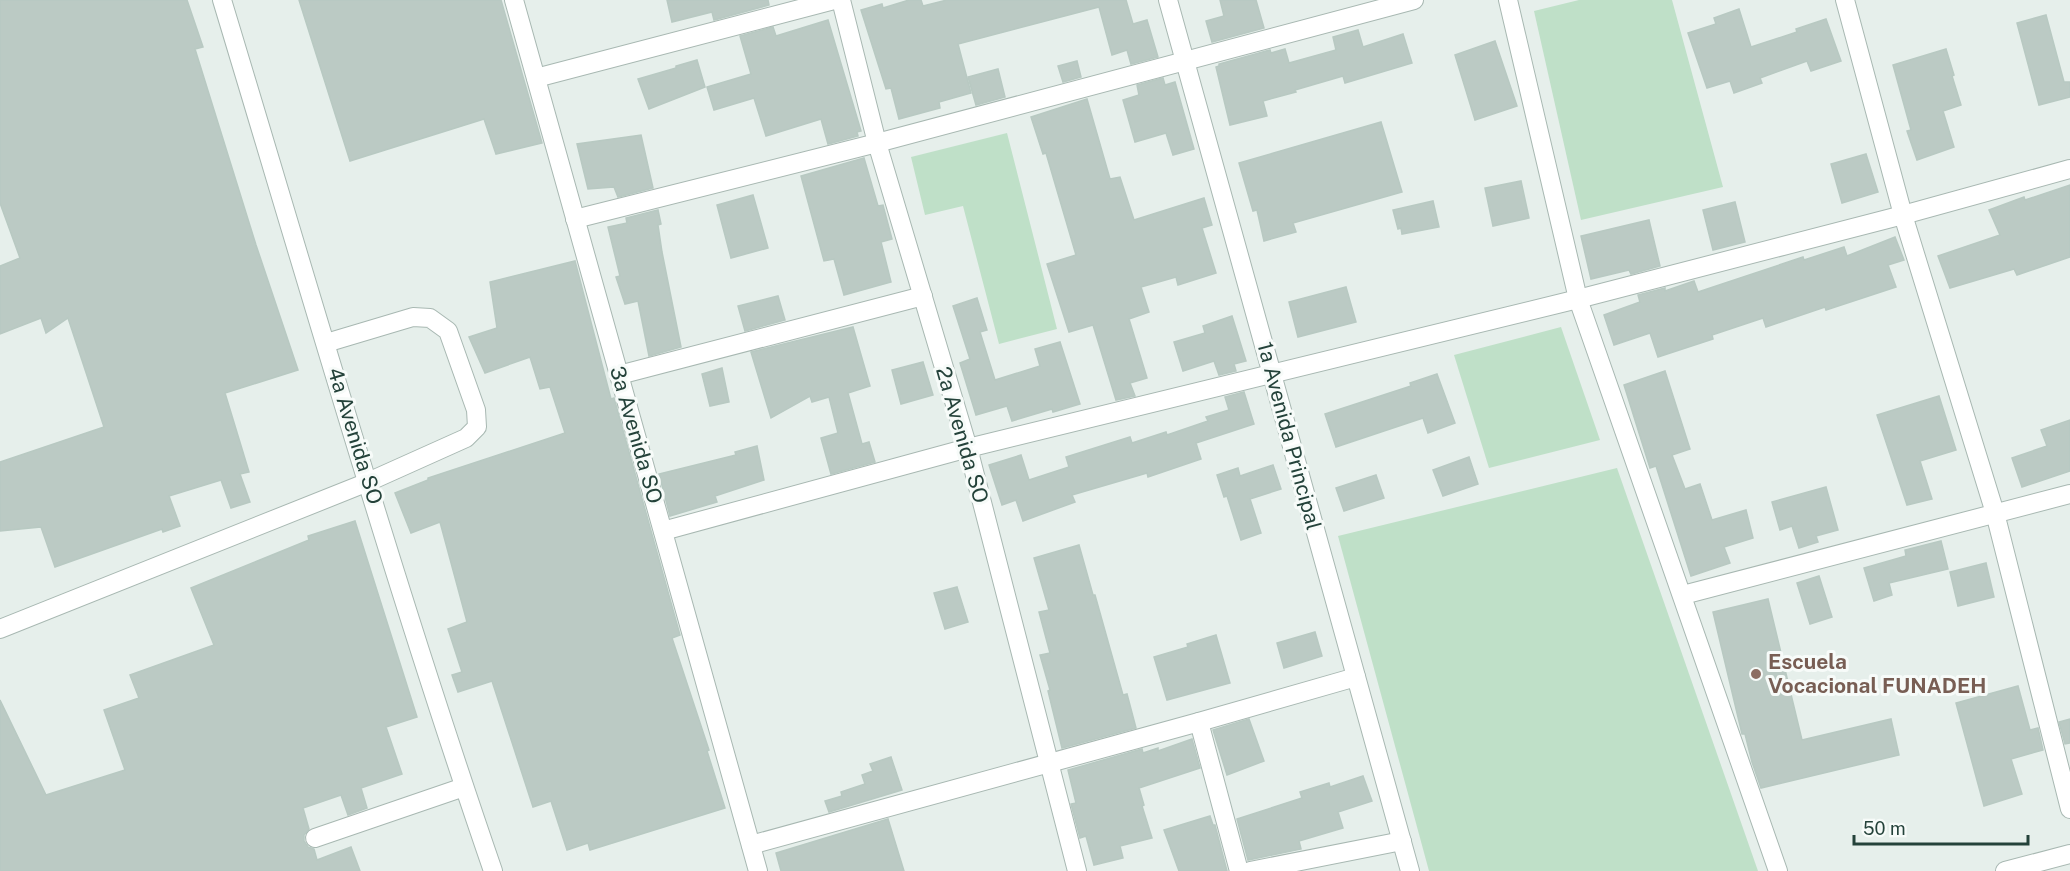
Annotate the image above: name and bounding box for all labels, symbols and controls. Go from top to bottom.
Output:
street label: 1a Avenida Principal [1252,339,1327,533]
street label: 3a Avenida SO [605,363,668,506]
street label: 4a Avenida SO [323,364,388,507]
street label: 2a Avenida SO [931,364,994,506]
place label: Escuela Vocacional FUNADEH [1768,649,1987,698]
marker: Escuela Vocacional FUNADEH [1749,667,1763,681]
scale bar [1854,808,2028,846]
text: 50 m [1863,818,1906,839]

